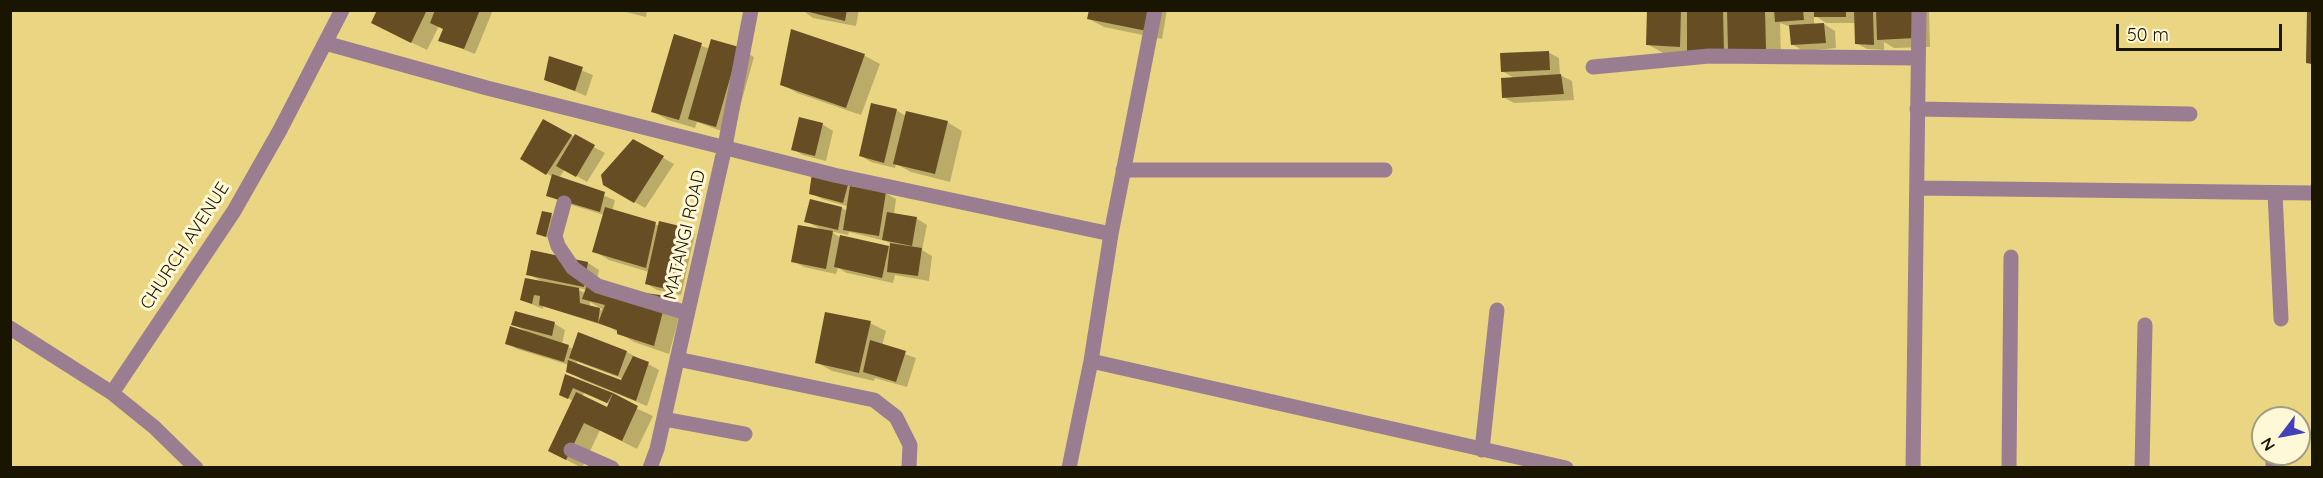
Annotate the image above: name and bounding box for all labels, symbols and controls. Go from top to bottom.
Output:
scale bar [2119,12,2286,50]
text: 50 m [2127,23,2169,46]
street label: MATANGI ROAD [660,168,710,302]
street label: CHURCH AVENUE [136,178,234,314]
north arrow [2251,406,2311,466]
text: N [2256,434,2279,455]

